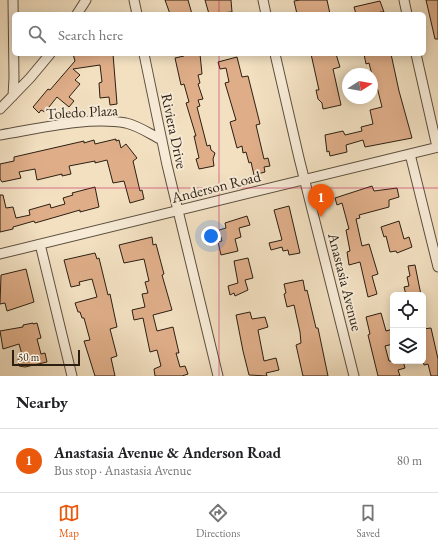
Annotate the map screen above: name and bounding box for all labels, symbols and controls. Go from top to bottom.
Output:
search box [12,12,426,56]
icon: search [26,23,48,45]
text: Search here [58,25,123,44]
north arrow [342,68,378,104]
street label: Riviera Drive [157,91,192,170]
street label: Toledo Plaza [45,100,119,123]
street label: Anderson Road [168,166,263,207]
pin: 1 [308,184,334,217]
your location [201,226,221,246]
street label: Anastasia Avenue [324,230,367,333]
map controls [390,292,426,364]
button: locate [390,292,426,328]
button: layers [390,328,426,364]
scale bar [12,348,80,367]
text: 50 m [18,350,39,364]
text: Nearby [16,391,68,413]
text: Anastasia Avenue & Anderson Road [54,443,281,462]
text: 1 [26,452,32,469]
text: 80 m [397,452,422,469]
text: Bus stop · Anastasia Avenue [54,462,192,479]
tab: Map [58,502,80,540]
tab: Directions [196,502,240,540]
tab: Saved [356,502,380,540]

